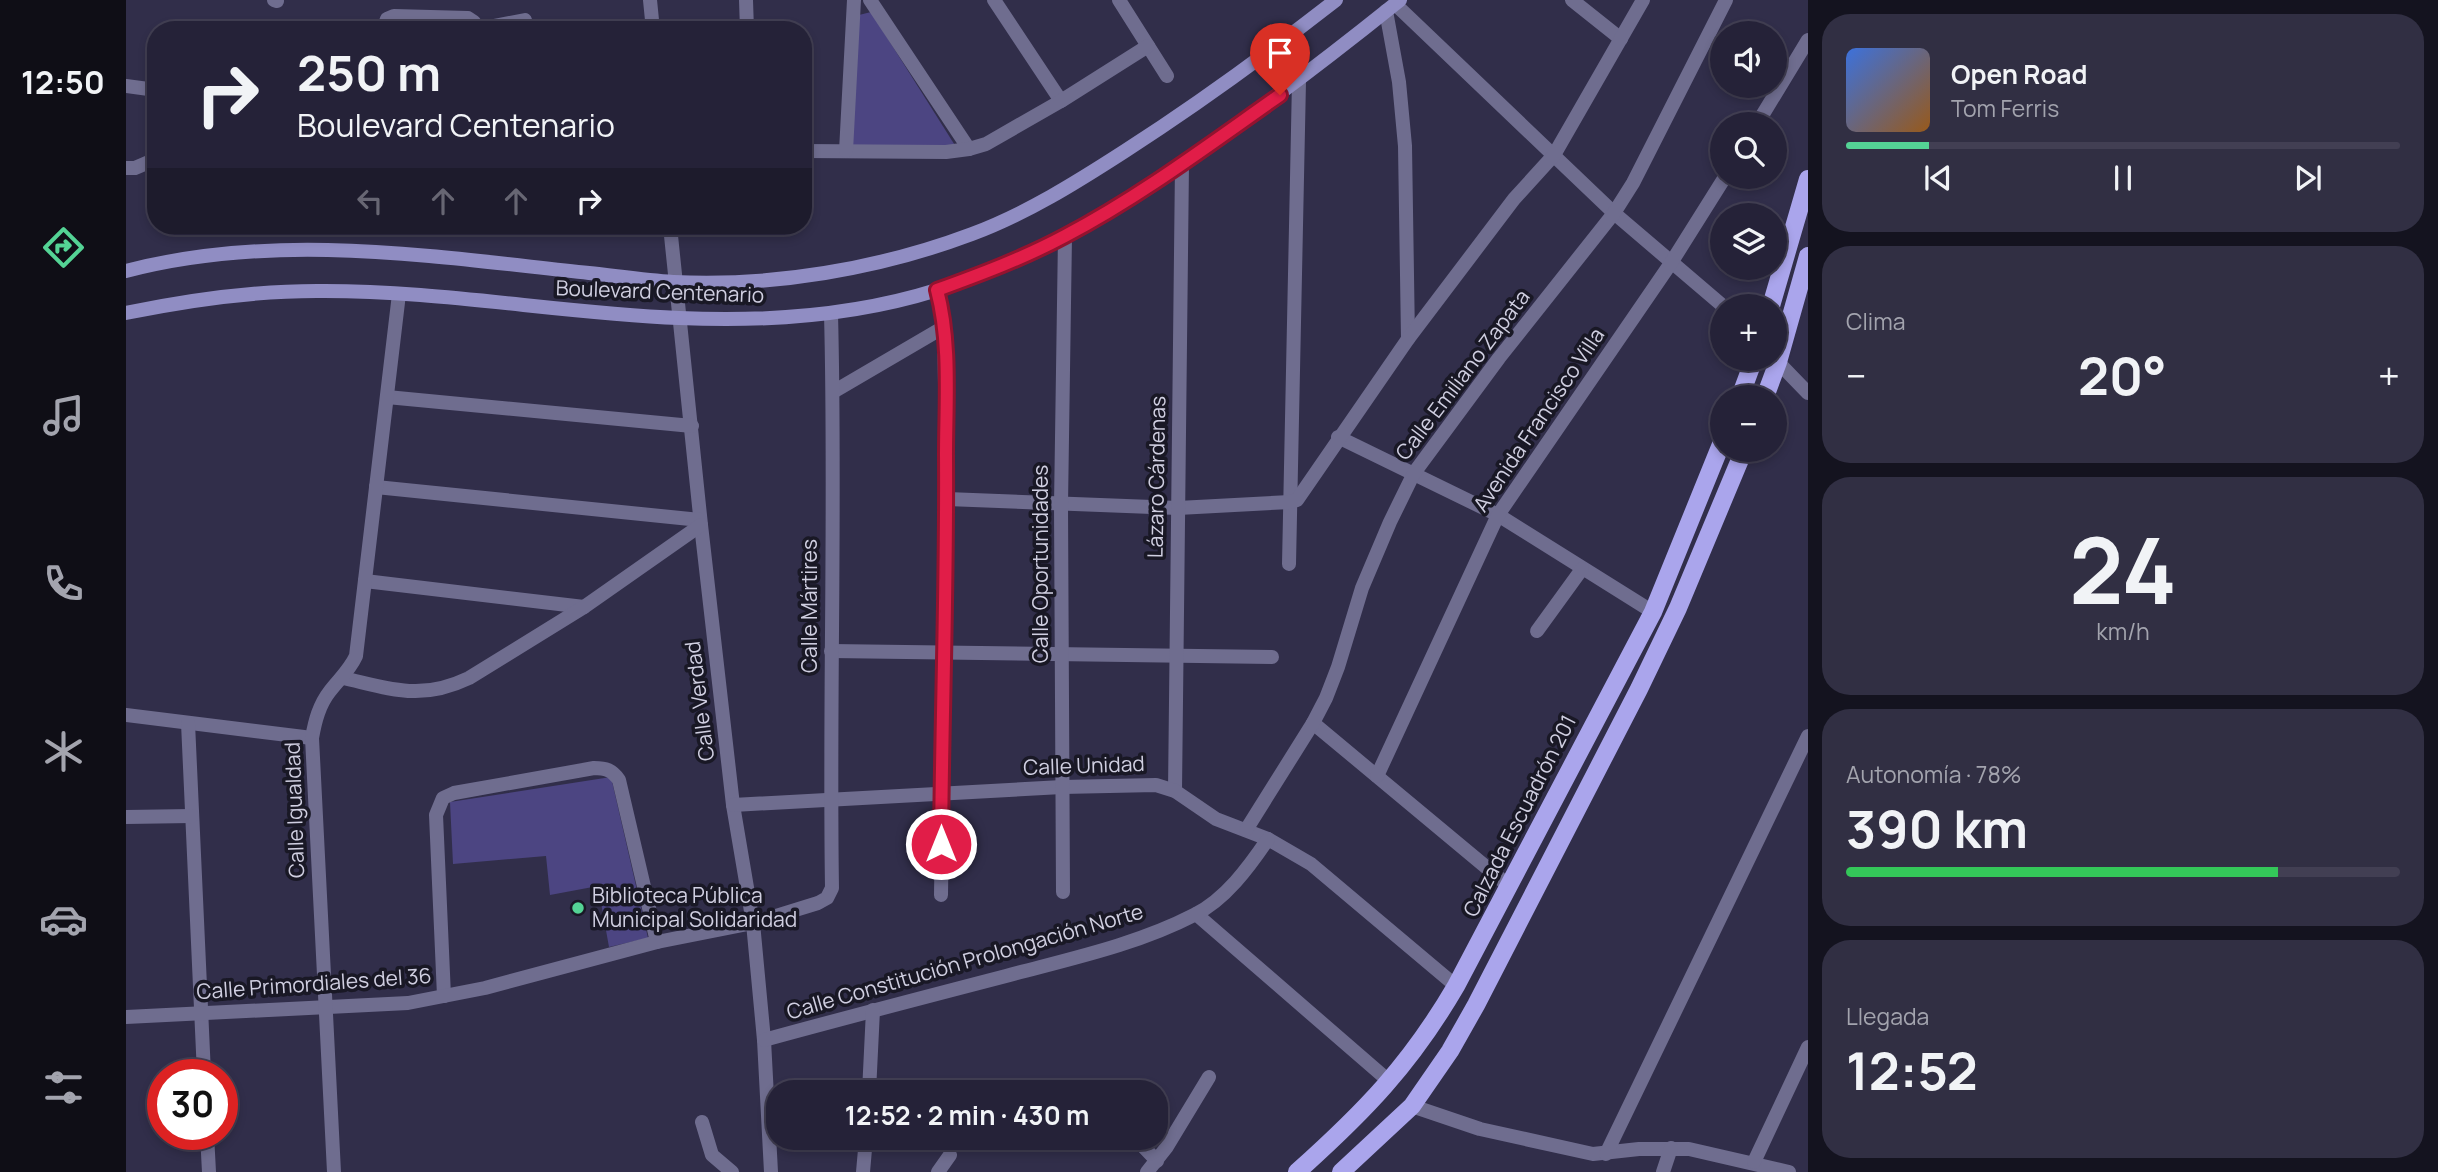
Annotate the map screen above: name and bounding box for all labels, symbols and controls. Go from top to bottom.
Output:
map controls [1710,21,1787,462]
button: sound [1710,21,1787,98]
pin [1250,23,1310,95]
icon: arrive [1261,34,1299,72]
text: 250 m [297,39,441,106]
icon: right [182,49,273,140]
text: Open Road [1951,56,2087,92]
text: 12:50 [21,60,105,104]
text: Tom Ferris [1951,92,2059,124]
text: Boulevard Centenario [297,103,615,147]
button: search [1710,112,1787,189]
icon: previous [1919,159,1957,197]
icon: pause [2104,159,2142,197]
icon: next [2289,159,2327,197]
icon: left [351,182,389,220]
icon: ahead [424,182,462,220]
icon: ahead [497,182,535,220]
icon: right [570,182,608,220]
button: layers [1710,203,1787,280]
icon: directions [39,223,88,272]
street label: Boulevard Centenario [555,273,765,309]
street label: Calle Emiliano Zapata [1389,283,1536,465]
button: + [1710,294,1787,371]
text: Clima [1846,305,1905,337]
street label: Avenida Francisco Villa [1466,322,1610,517]
text: 20° [2078,340,2167,411]
text: − [1846,349,1867,401]
text: + [2378,349,2400,401]
button: − [1710,385,1787,462]
icon: music [39,391,88,440]
street label: Lázaro Cárdenas [1141,396,1171,558]
street label: Calle Oportunidades [1026,465,1054,663]
text: 24 [2069,507,2177,631]
street label: Calle Mártires [795,539,823,673]
icon: phone [39,559,88,608]
text: km/h [2096,615,2150,647]
street label: Calle Verdad [678,640,720,763]
street label: Calzada Escuadrón 201 [1456,710,1582,921]
icon: climate [39,727,88,776]
street label: Calle Igualdad [278,742,310,878]
street label: Calle Unidad [1023,749,1145,781]
text: Autonomía · 78% [1846,758,2021,790]
text: 390 km [1846,793,2028,864]
position arrow [904,807,978,881]
place label: Biblioteca Pública Municipal Solidaridad [592,881,797,933]
icon: car [39,895,88,944]
street label: Calle Constitución Prolongación Norte [783,897,1146,1025]
marker: Biblioteca Pública Municipal Solidaridad [570,900,586,916]
street label: Calle Primordiales del 36 [195,961,432,1005]
text: Llegada [1846,1000,1929,1032]
text: 12:52 [1846,1035,1978,1106]
speed limit sign: 30 [147,1059,238,1150]
icon: filters [39,1063,88,1112]
text: 12:52 · 2 min · 430 m [845,1097,1089,1133]

